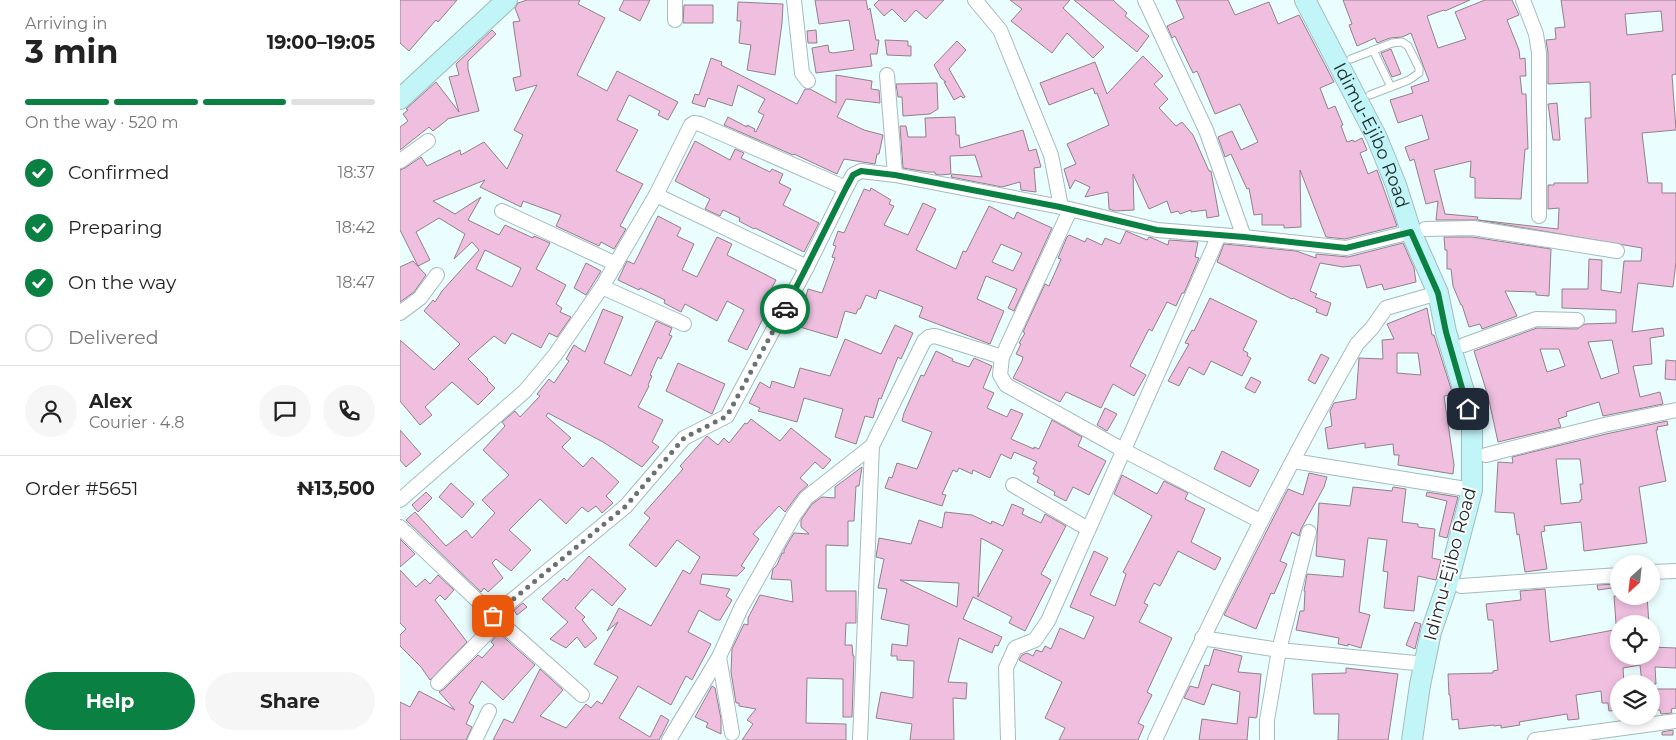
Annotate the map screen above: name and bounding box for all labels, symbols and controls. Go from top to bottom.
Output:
text: Arriving in [25,14,107,33]
text: 19:00–19:05 [267,31,375,54]
text: 3 min [25,32,118,71]
street label: Idimu-Ejibo Road [1329,59,1414,211]
text: On the way · 520 m [25,113,178,132]
icon: check [25,159,53,187]
text: Confirmed [68,161,169,184]
text: 18:37 [337,163,375,182]
icon: check [25,214,53,242]
text: Preparing [68,216,163,239]
text: 18:42 [336,218,375,237]
icon: check [25,269,53,297]
text: On the way [68,271,176,294]
text: 18:47 [336,273,375,292]
courier [760,284,810,334]
icon: car [771,295,799,323]
text: Delivered [68,326,159,349]
button: person [25,385,77,437]
button: chat [259,385,311,437]
button: phone [323,385,375,437]
pin [1447,388,1489,430]
text: Alex [89,390,132,413]
icon: home [1454,395,1482,423]
text: Courier · 4.8 [89,413,185,432]
text: Order #5651 [25,477,138,500]
text: ₦13,500 [297,477,375,500]
street label: Idimu-Ejibo Road [1419,485,1481,643]
north arrow [1610,555,1660,605]
map controls [1610,555,1660,725]
pin [472,595,514,637]
icon: bag [479,602,507,630]
button: locate [1610,615,1660,665]
button: Help [25,672,195,730]
button: Share [205,672,375,730]
button: layers [1610,675,1660,725]

